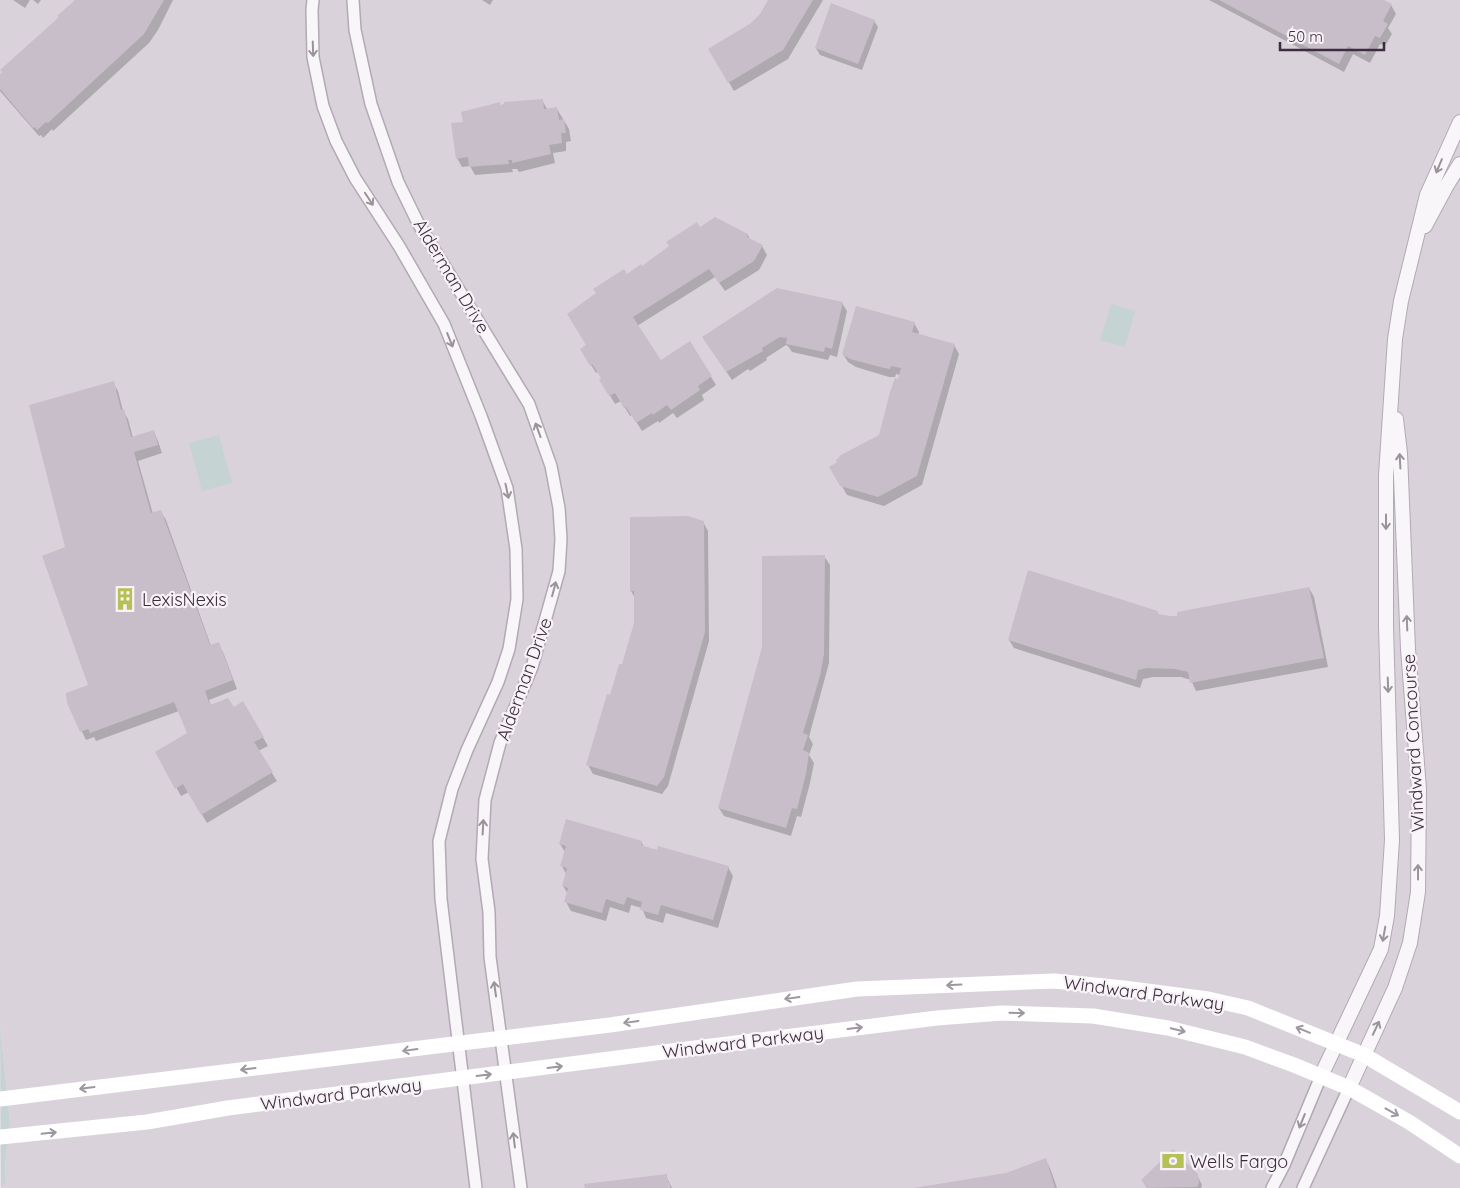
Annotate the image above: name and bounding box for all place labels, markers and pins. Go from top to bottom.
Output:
building icon: LexisNexis [112,586,138,612]
place label: LexisNexis [142,588,227,611]
bank icon: Wells Fargo [1160,1148,1186,1174]
place label: Wells Fargo [1190,1150,1288,1173]

